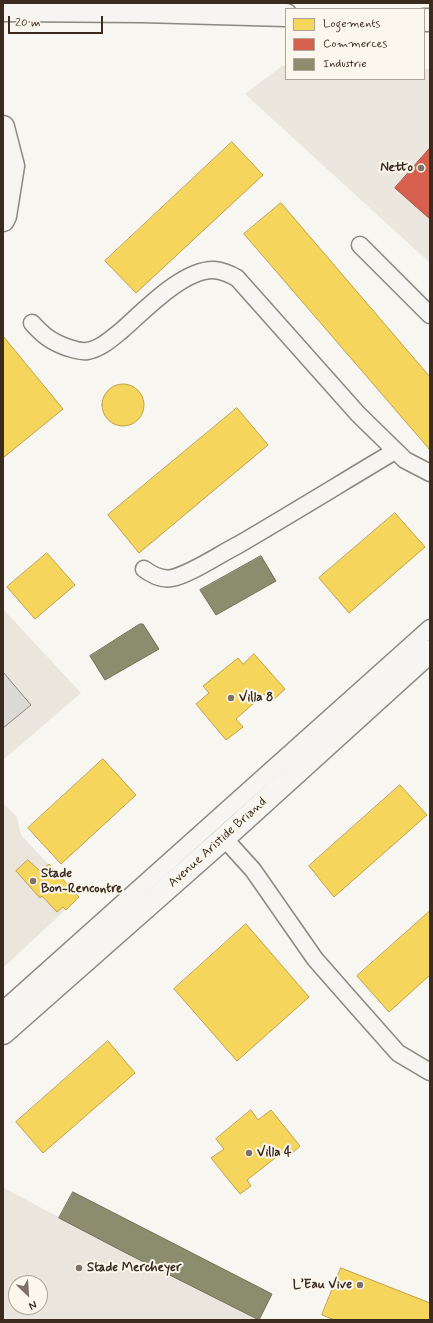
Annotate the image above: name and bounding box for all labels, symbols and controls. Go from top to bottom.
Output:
scale bar [10,8,105,34]
legend [285,8,425,80]
text: 20 m [15,15,41,31]
text: Logements [323,16,380,32]
text: Commerces [323,36,387,52]
text: Industrie [323,56,367,72]
place label: Netto [380,160,413,176]
marker: Netto [416,163,426,173]
place label: Villa 8 [239,690,273,706]
marker: Villa 8 [226,693,236,703]
street label: Avenue Aristide Briand [166,795,270,891]
place label: Stade Bon-Rencontre [41,866,122,897]
marker: Stade Bon-Rencontre [28,876,38,886]
place label: Villa 4 [257,1145,292,1161]
marker: Villa 4 [244,1148,254,1158]
place label: Stade Mercheyer [87,1260,181,1276]
marker: Stade Mercheyer [74,1263,84,1273]
north arrow [8,1275,48,1315]
place label: L’Eau Vive [293,1277,352,1293]
marker: L’Eau Vive [355,1280,365,1290]
text: N [26,1297,39,1313]

